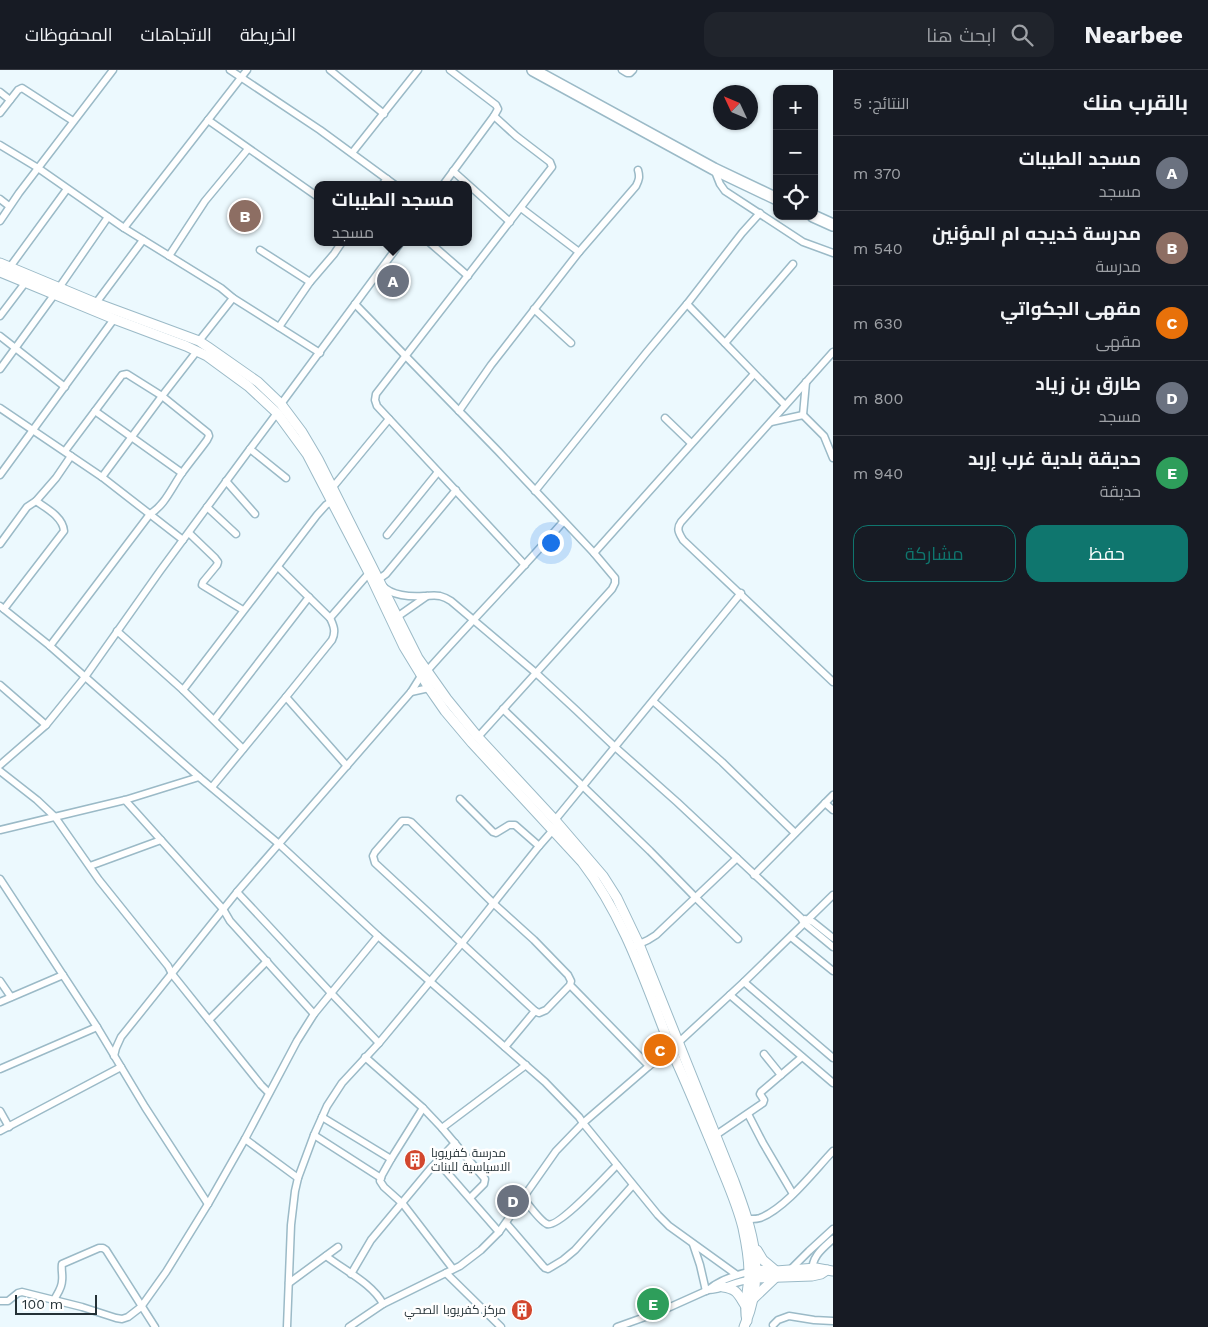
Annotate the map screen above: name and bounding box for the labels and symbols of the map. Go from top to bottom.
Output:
north arrow [713,85,758,130]
pin: B [229,197,261,235]
pin: A [377,262,409,300]
your location [538,530,564,556]
pin: C [644,1031,676,1069]
place label: مدرسة كفريوبا الاسياسية للبنات [431,1146,511,1174]
building icon: مدرسة كفريوبا الاسياسية للبنات [403,1148,427,1172]
pin: D [497,1182,529,1220]
pin: E [637,1285,669,1323]
scale bar [15,1292,98,1315]
building icon: مركز كفريوبا الصحي [510,1298,534,1322]
place label: مركز كفريوبا الصحي [404,1303,506,1320]

